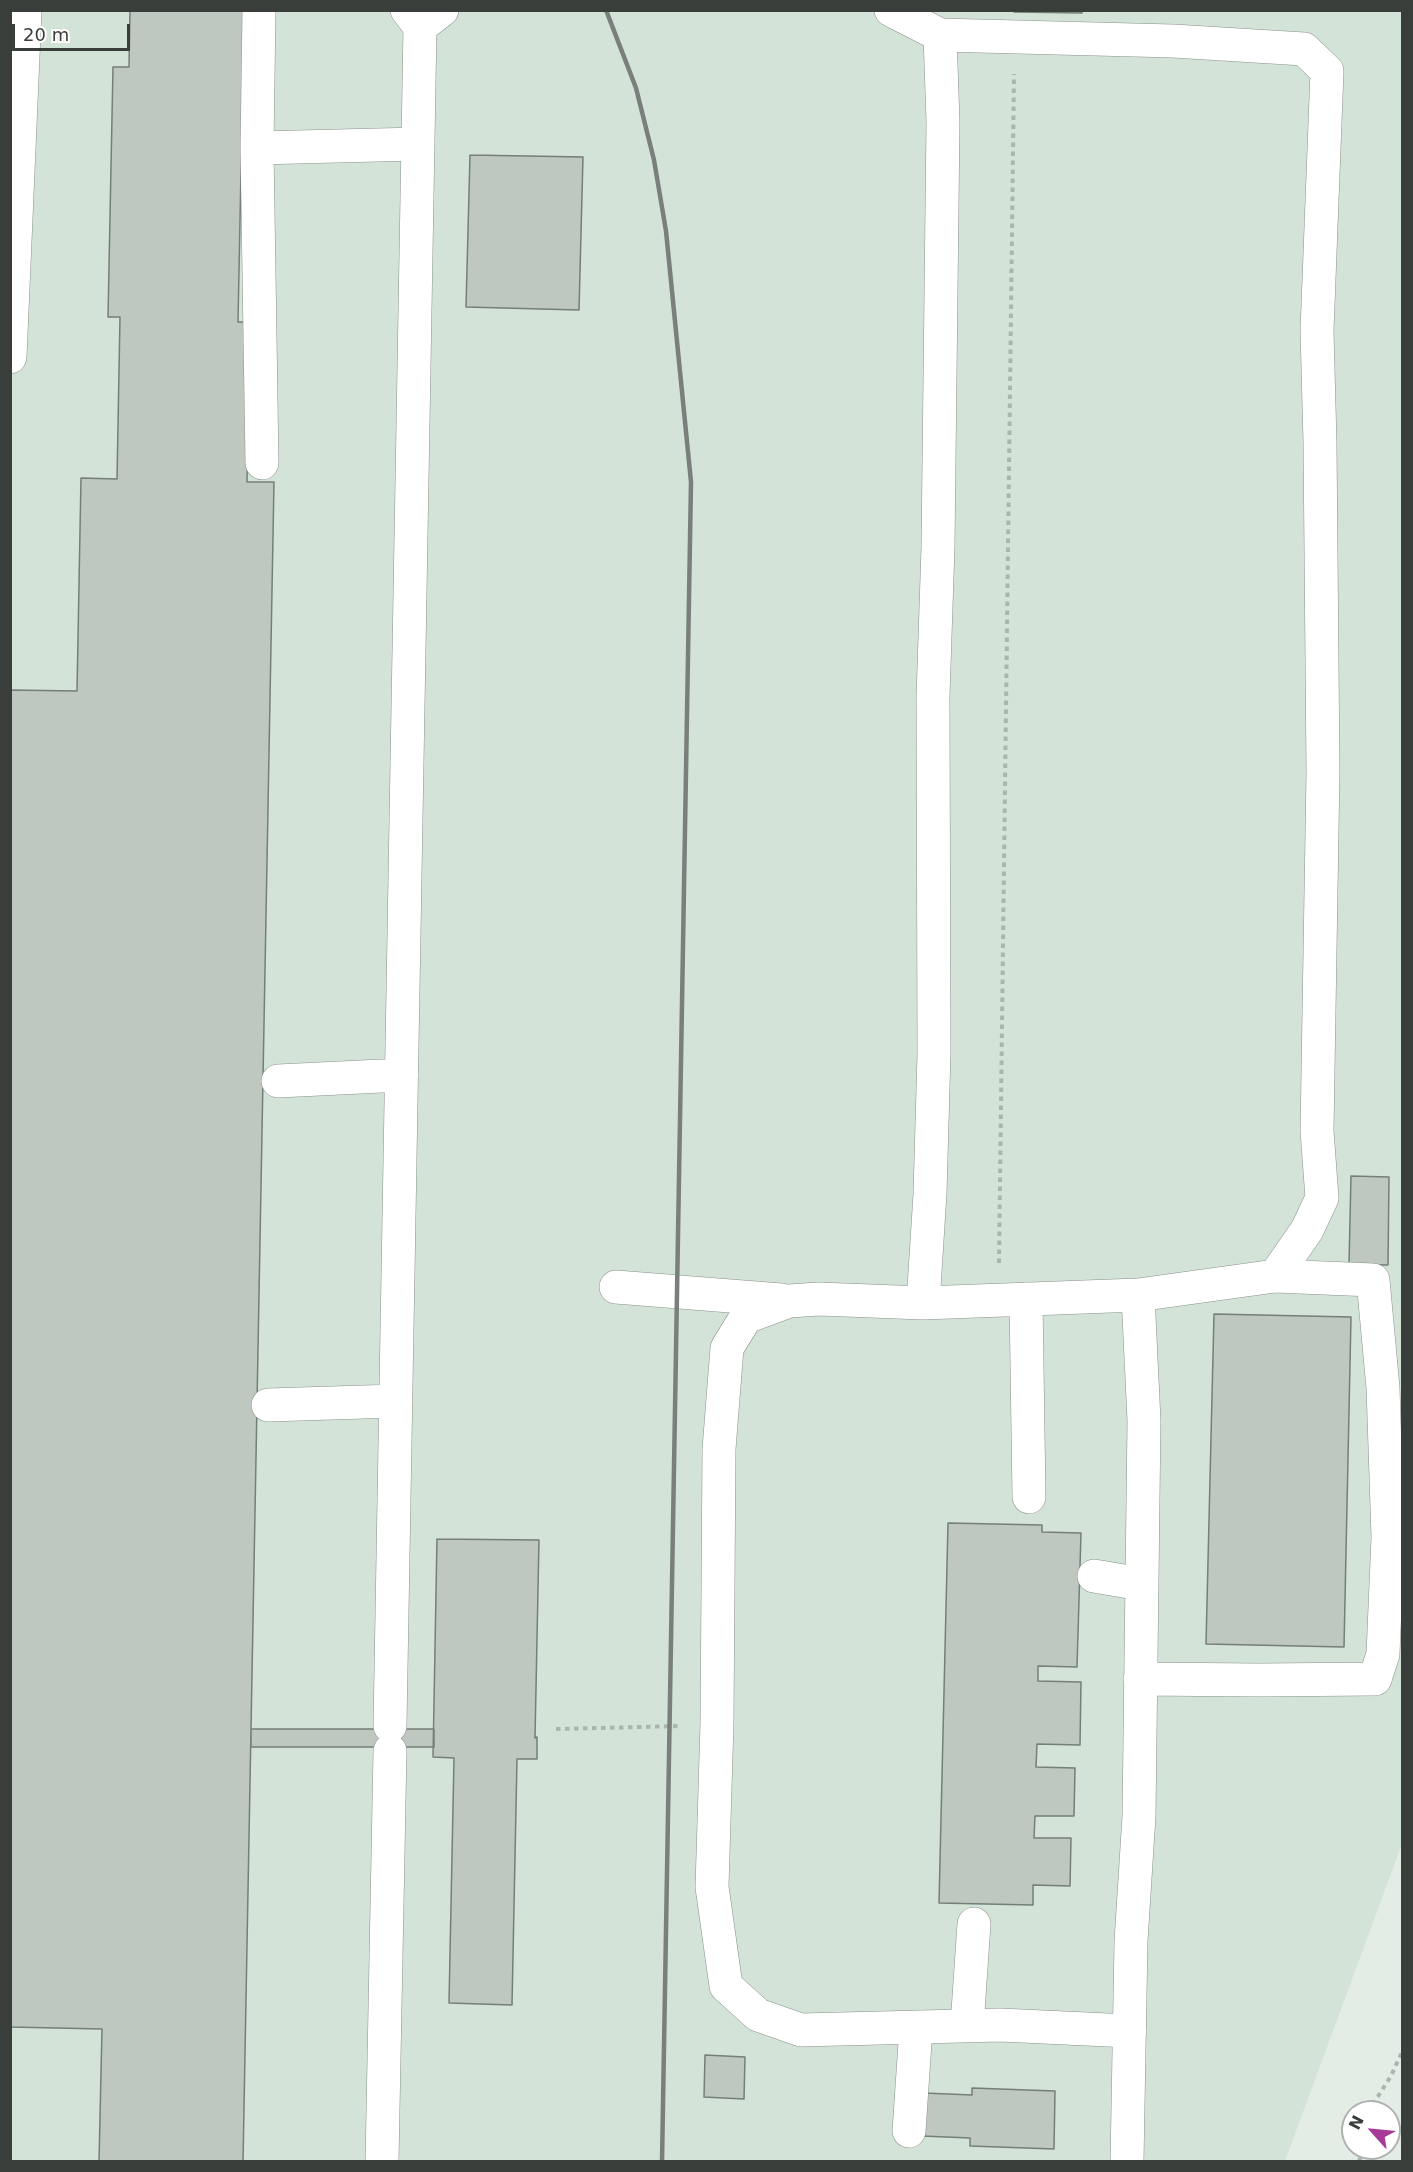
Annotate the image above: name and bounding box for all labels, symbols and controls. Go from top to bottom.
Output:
scale bar [15,12,134,50]
text: 20 m [23,24,69,45]
north arrow [1341,2100,1401,2160]
text: N [1345,2112,1368,2133]

